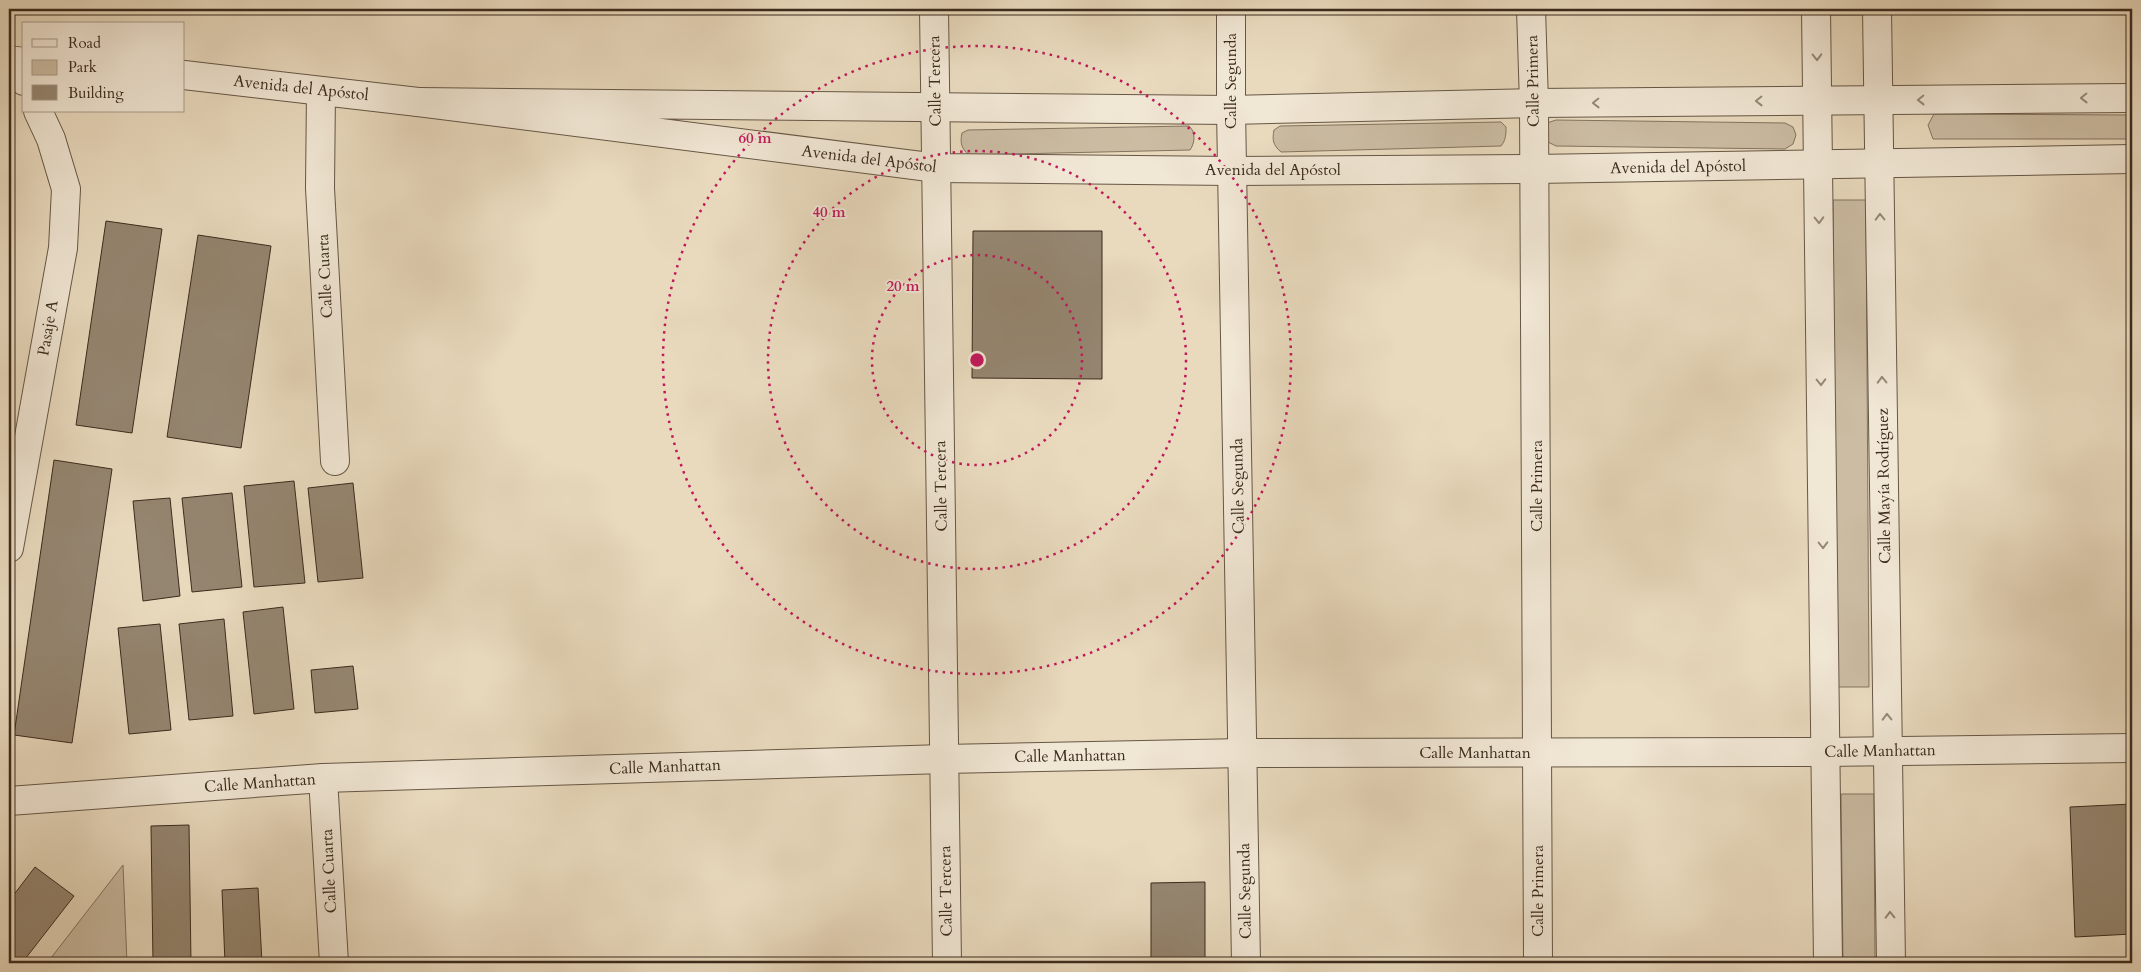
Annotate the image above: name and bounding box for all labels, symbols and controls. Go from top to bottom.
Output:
legend [22,22,185,112]
text: Road [68,33,101,53]
street label: Calle Segunda [1220,33,1242,129]
street label: Calle Tercera [923,35,947,127]
street label: Calle Primera [1521,35,1545,127]
one-way arrow [1812,54,1822,62]
text: Park [68,57,97,77]
street label: Avenida del Apóstol [232,70,370,106]
text: Building [68,83,124,103]
one-way arrow [2079,93,2087,103]
one-way arrow [1917,95,1924,105]
one-way arrow [1754,96,1762,106]
one-way arrow [1592,97,1600,108]
text: 60 m [738,128,772,148]
street label: Avenida del Apóstol [800,140,938,178]
street label: Avenida del Apóstol [1610,155,1746,179]
street label: Avenida del Apóstol [1205,159,1341,181]
text: 40 m [812,202,846,222]
one-way arrow [1874,213,1885,221]
one-way arrow [1814,216,1824,224]
street label: Calle Cuarta [312,233,338,319]
text: 20 m [886,276,920,296]
street label: Pasaje A [32,298,64,358]
centre of rings [968,351,986,369]
one-way arrow [1877,375,1887,383]
one-way arrow [1816,379,1826,387]
street label: Calle Mayía Rodríguez [1872,408,1896,564]
street label: Calle Segunda [1226,438,1250,534]
street label: Calle Tercera [929,440,953,532]
street label: Calle Primera [1526,440,1548,532]
one-way arrow [1818,542,1828,549]
one-way arrow [1882,713,1892,720]
street label: Calle Manhattan [1824,739,1936,763]
street label: Calle Manhattan [1419,742,1531,764]
street label: Calle Manhattan [1014,744,1126,768]
street label: Calle Manhattan [609,754,721,780]
street label: Calle Manhattan [203,768,317,798]
street label: Calle Cuarta [316,828,342,914]
street label: Calle Segunda [1233,843,1257,939]
street label: Calle Tercera [934,845,958,937]
street label: Calle Primera [1527,845,1549,937]
one-way arrow [1885,910,1895,918]

